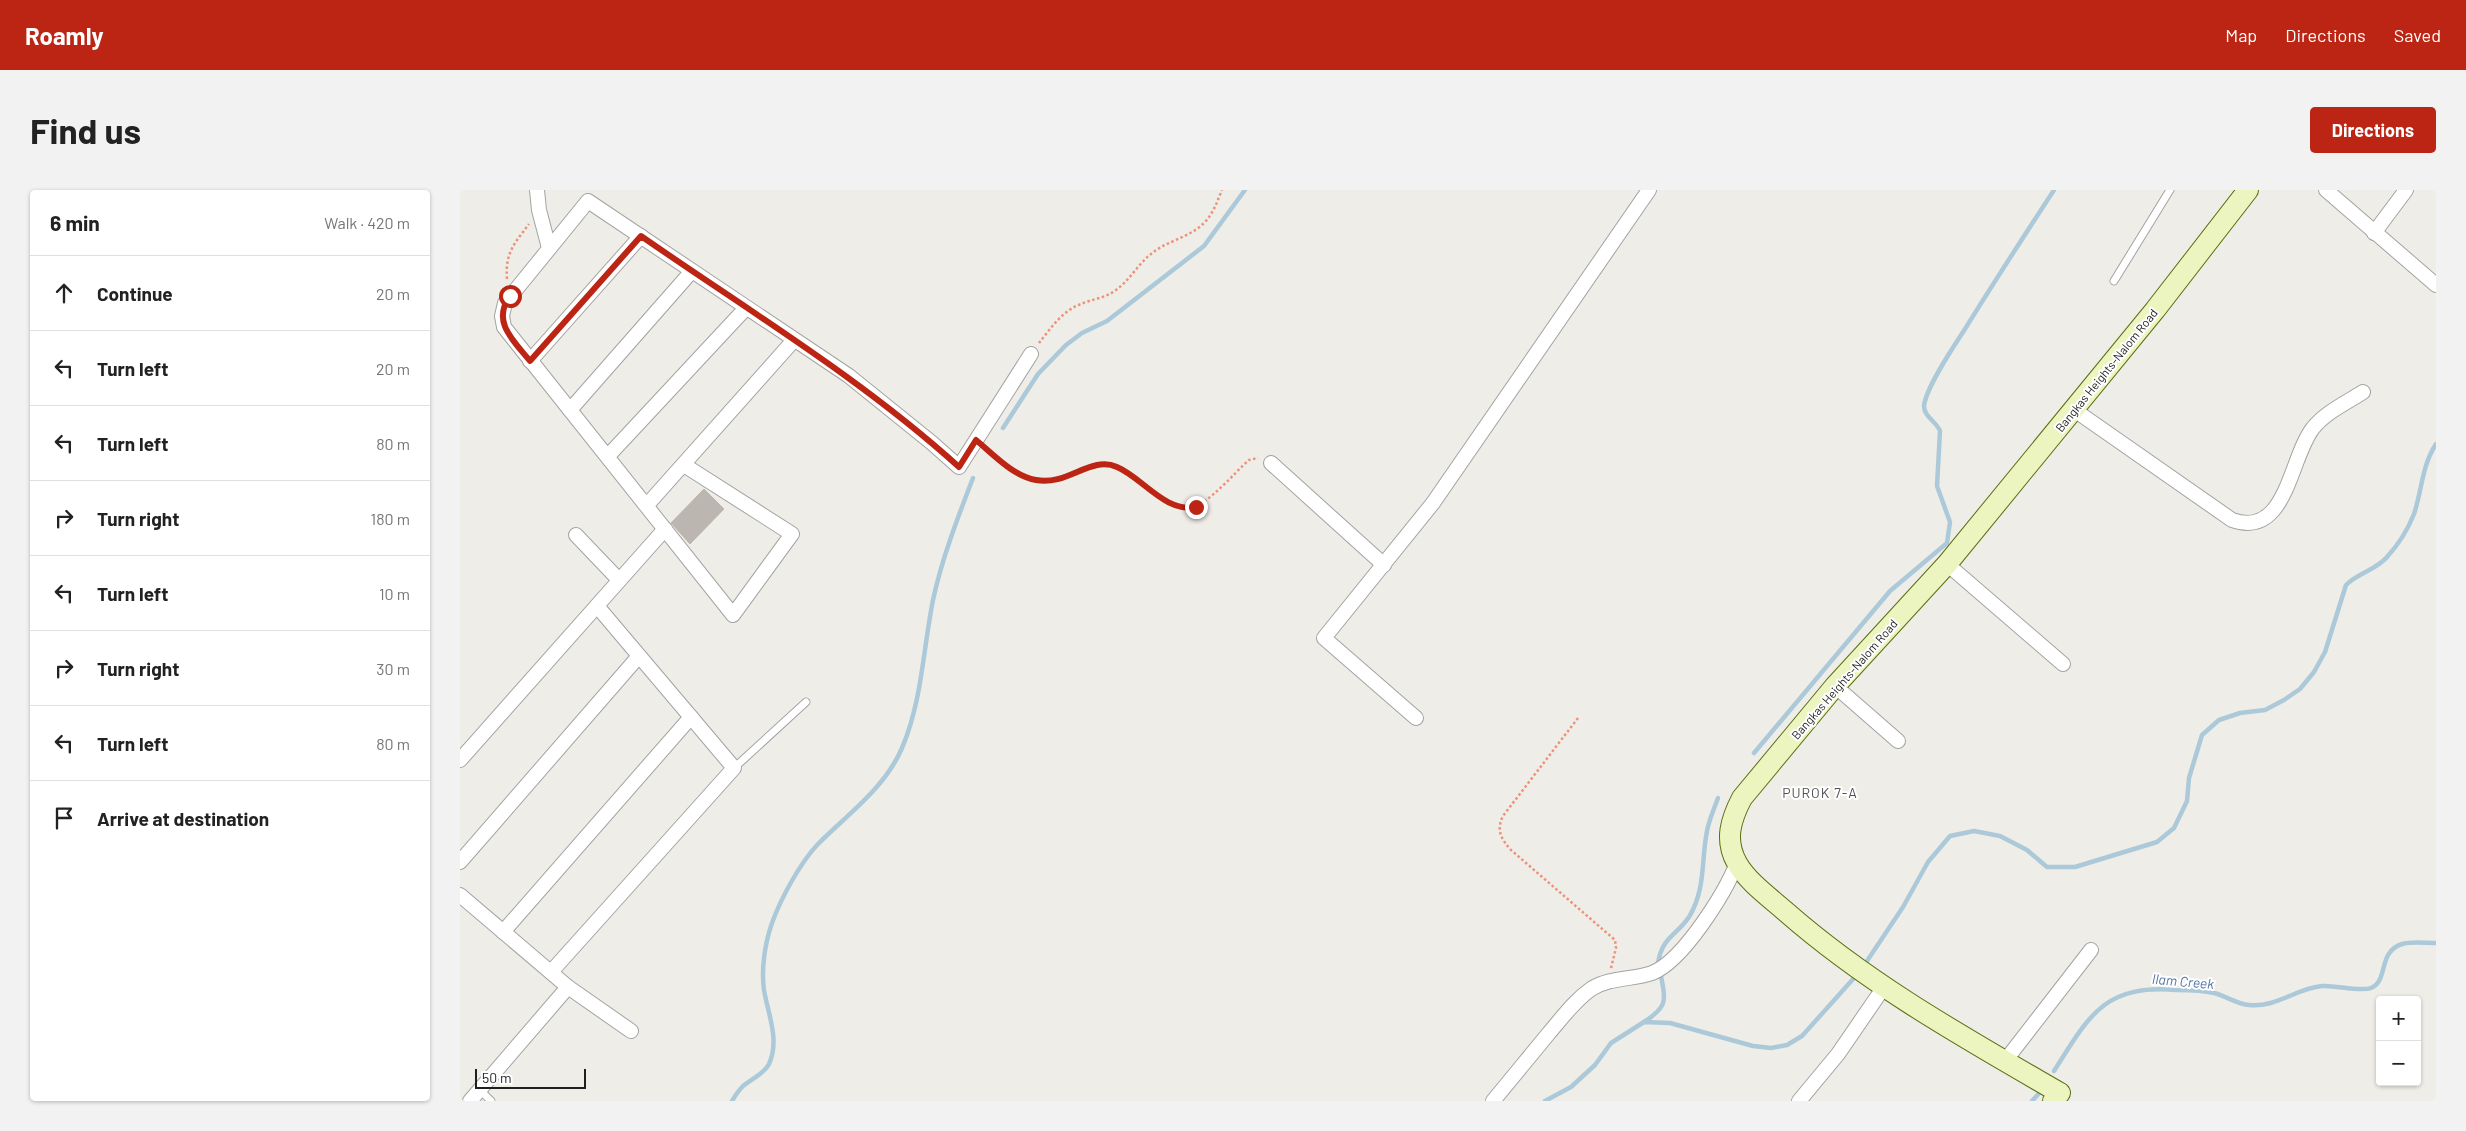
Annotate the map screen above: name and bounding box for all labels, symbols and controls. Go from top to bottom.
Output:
text: Roamly [25,21,104,50]
text: Map [2225,24,2257,46]
text: Directions [2285,24,2366,46]
text: Saved [2394,24,2441,46]
button: Directions [2310,107,2436,153]
text: Find us [30,109,141,151]
text: 6 min [50,210,100,235]
text: Walk · 420 m [324,213,410,232]
icon: ahead [50,279,78,307]
text: Continue [97,282,173,305]
text: 20 m [376,284,410,303]
route start [499,285,522,308]
street label: Bangkas Heights-Nalom Road [2052,306,2160,434]
icon: left [50,354,78,382]
text: Turn left [97,357,168,380]
text: 20 m [376,359,410,378]
icon: left [50,429,78,457]
text: Turn left [97,432,168,455]
text: 80 m [376,434,410,453]
route end [1185,496,1208,519]
icon: right [50,504,78,532]
text: Turn right [97,507,179,530]
text: 180 m [371,509,410,528]
icon: left [50,579,78,607]
text: Turn left [97,582,168,605]
text: 10 m [379,584,410,603]
street label: Bangkas Heights-Nalom Road [1788,616,1900,742]
icon: right [50,654,78,682]
text: Turn right [97,657,179,680]
text: 30 m [376,659,410,678]
icon: left [50,729,78,757]
text: Turn left [97,732,168,755]
text: 80 m [376,734,410,753]
district label: PUROK 7-A [1782,784,1858,801]
icon: arrive [50,804,78,832]
text: Arrive at destination [97,807,269,830]
water label: Ilam Creek [2151,970,2215,992]
map controls [2376,996,2421,1086]
button: + [2376,996,2421,1041]
button: − [2376,1041,2421,1086]
scale bar [475,1066,586,1089]
text: 50 m [482,1069,511,1086]

